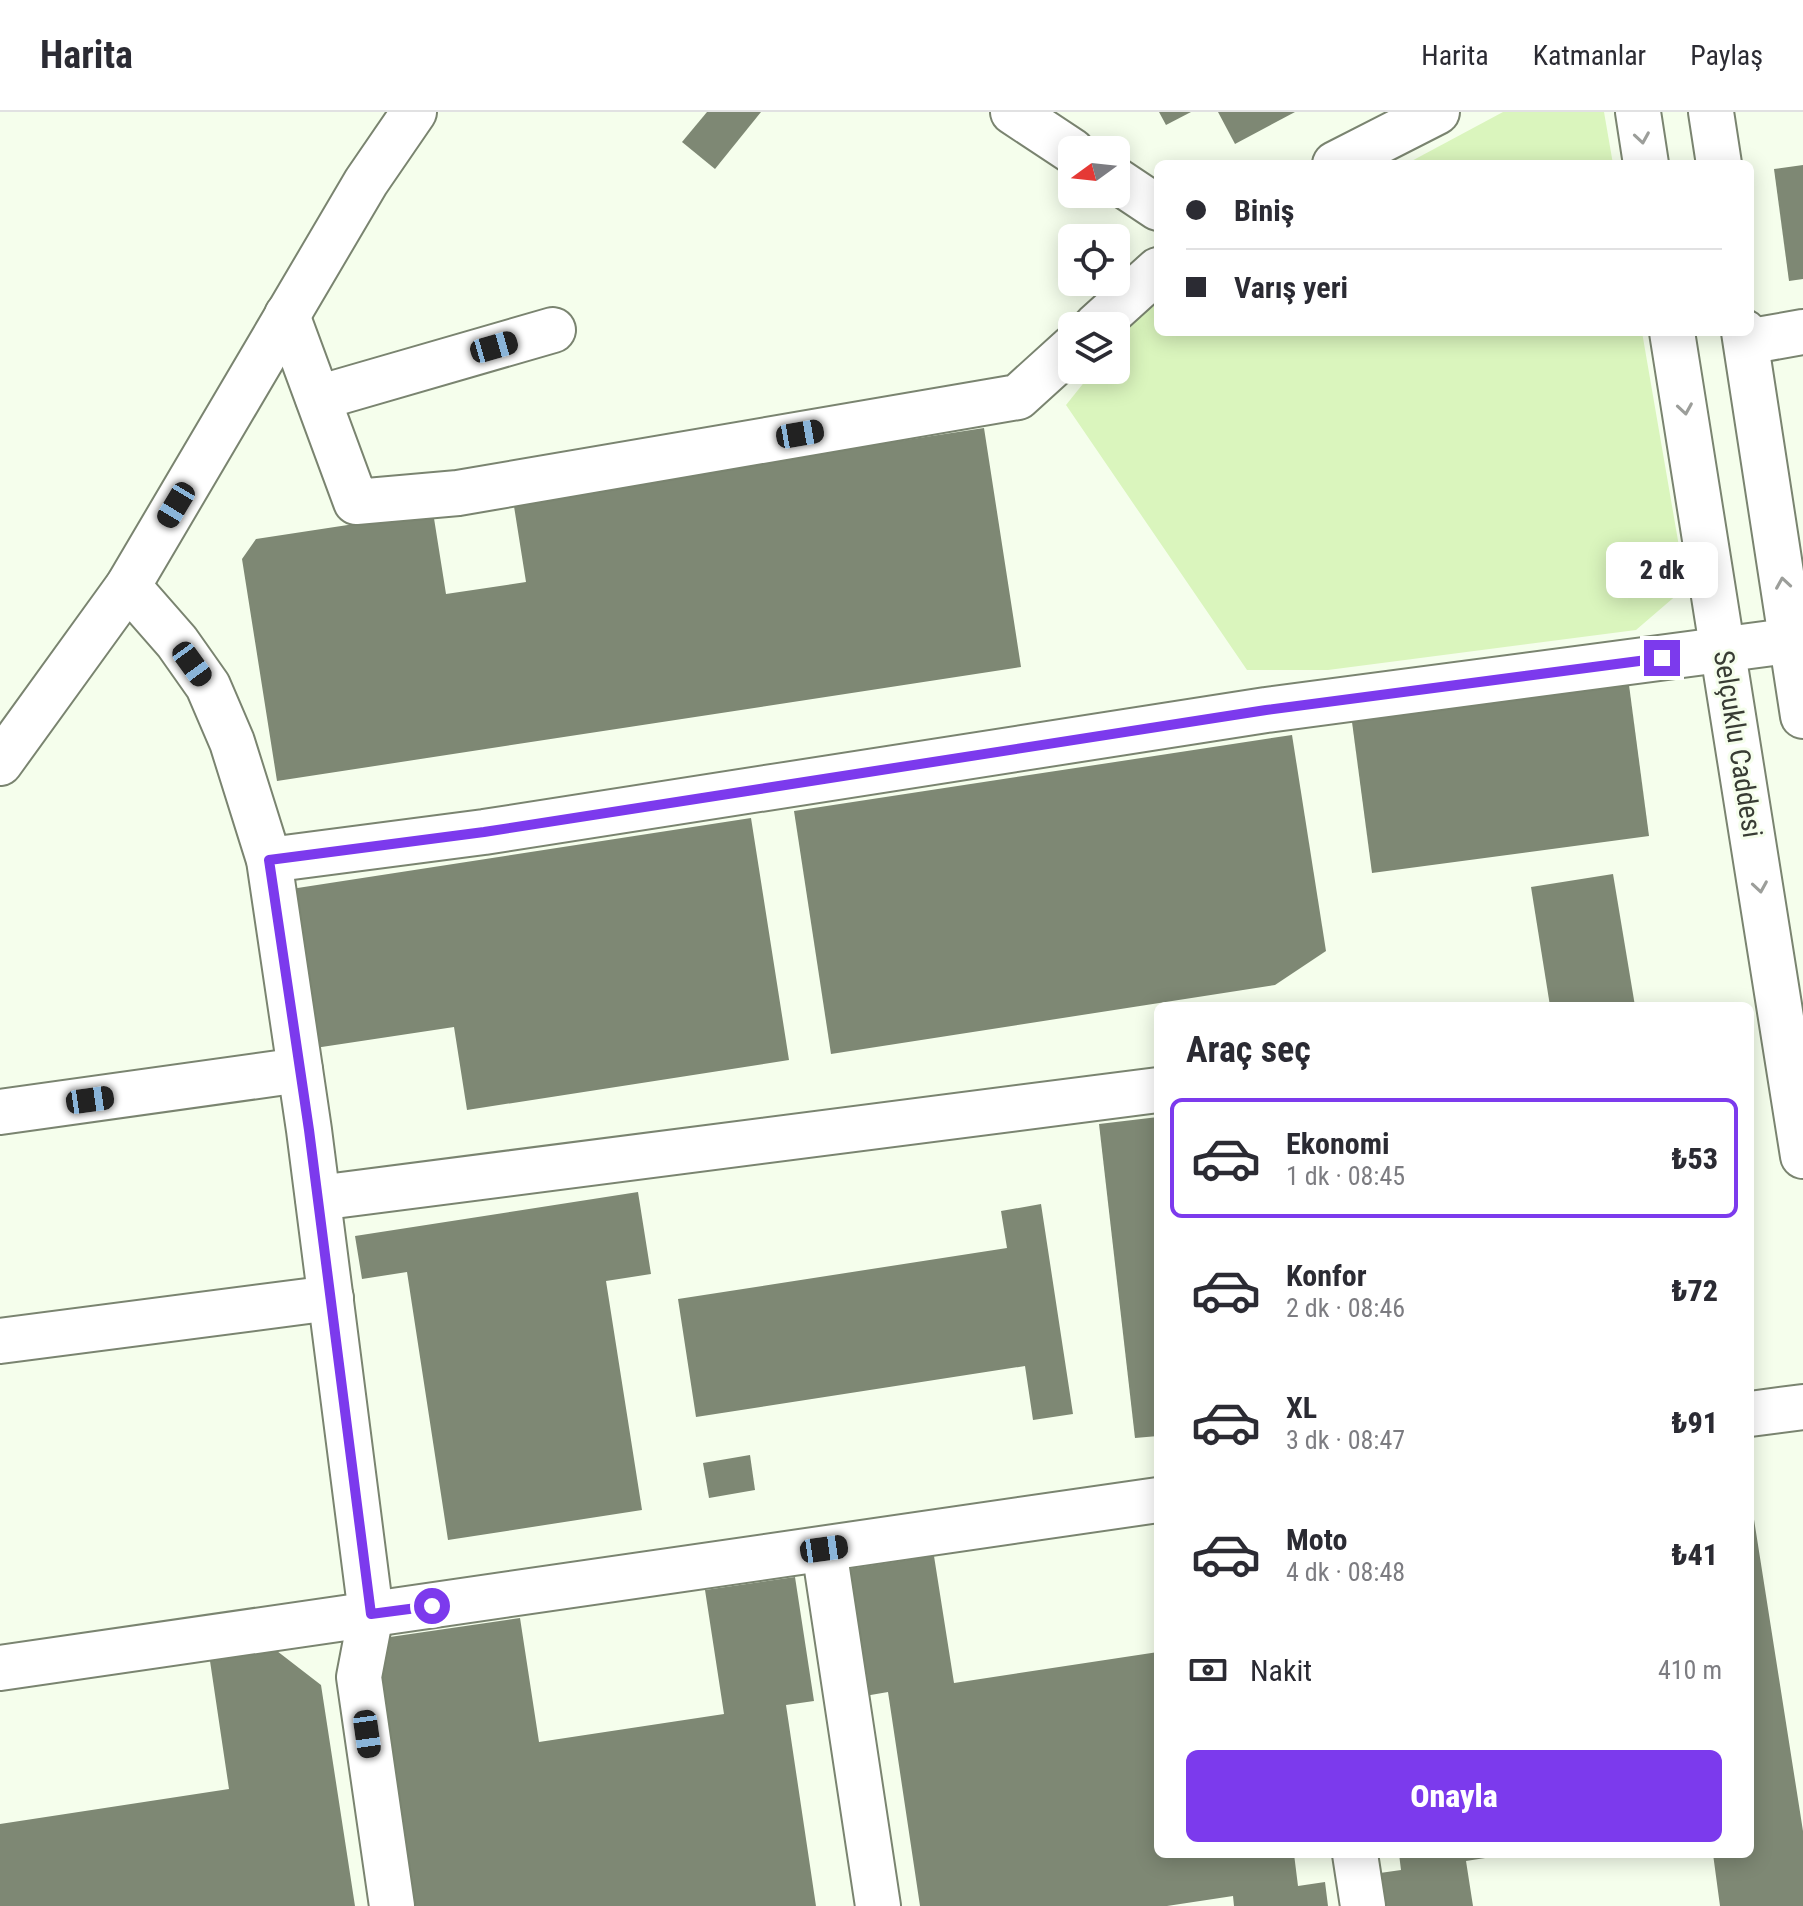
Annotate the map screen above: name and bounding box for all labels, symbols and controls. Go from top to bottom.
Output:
text: Harita [40,33,133,77]
text: Harita [1421,39,1489,72]
text: Katmanlar [1533,39,1646,72]
text: Paylaş [1690,39,1763,72]
one-way arrow [1633,131,1650,145]
north arrow [1058,136,1130,208]
map controls [1058,136,1130,384]
text: Biniş [1234,193,1294,228]
button: locate [1058,224,1130,296]
text: Varış yeri [1234,270,1348,305]
button: layers [1058,312,1130,384]
car [468,329,520,365]
one-way arrow [1676,402,1693,416]
car [774,418,826,450]
car [153,478,199,532]
callout: 2 dk [1606,542,1718,598]
text: 2 dk [1640,555,1684,585]
one-way arrow [1775,576,1792,590]
car [168,638,216,690]
route end [1644,640,1680,676]
street label: Selçuklu Caddesi [1707,648,1769,840]
one-way arrow [1751,880,1768,894]
text: Araç seç [1186,1029,1311,1071]
car [65,1085,115,1115]
icon: car [1190,1122,1262,1194]
text: Ekonomi [1286,1126,1390,1161]
text: ₺53 [1671,1141,1718,1176]
text: 1 dk · 08:45 [1286,1161,1405,1191]
icon: car [1190,1254,1262,1326]
text: Konfor [1286,1258,1367,1293]
text: ₺72 [1671,1273,1718,1308]
text: 2 dk · 08:46 [1286,1293,1405,1323]
icon: car [1190,1386,1262,1458]
text: XL [1286,1390,1317,1425]
text: ₺91 [1671,1405,1718,1440]
text: 3 dk · 08:47 [1286,1425,1405,1455]
icon: car [1190,1518,1262,1590]
text: Moto [1286,1522,1347,1557]
car [799,1534,849,1564]
text: ₺41 [1671,1537,1718,1572]
text: 4 dk · 08:48 [1286,1557,1405,1587]
route start [414,1588,450,1624]
icon: cash [1186,1648,1230,1692]
text: Nakit [1250,1653,1312,1688]
text: 410 m [1658,1655,1722,1685]
car [352,1709,382,1759]
button: Onayla [1186,1750,1722,1842]

